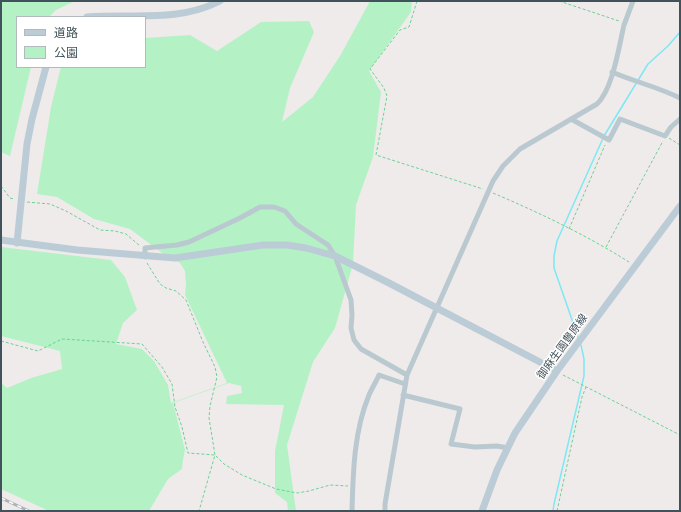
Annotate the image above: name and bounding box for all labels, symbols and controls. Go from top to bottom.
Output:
legend [16,16,146,68]
text: 道路 [54,23,78,42]
text: 公園 [54,43,78,62]
street label: 御麻生園豊原線 [535,312,591,382]

